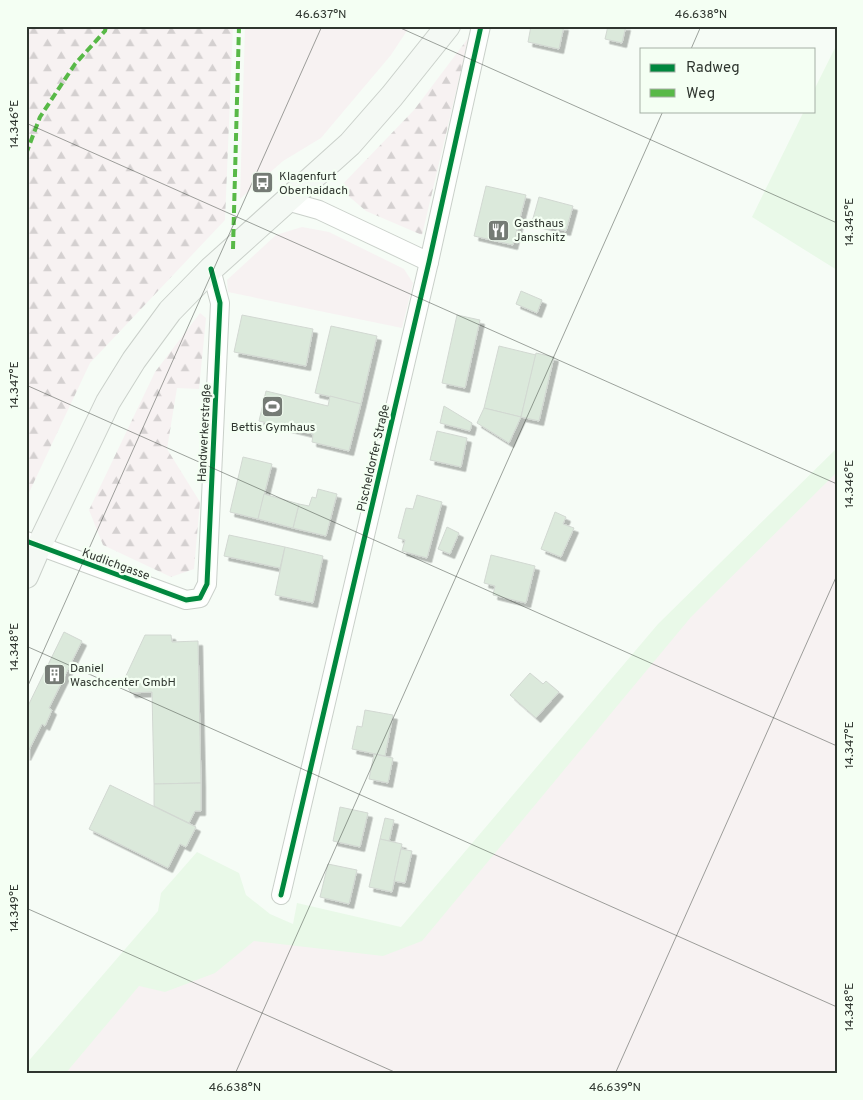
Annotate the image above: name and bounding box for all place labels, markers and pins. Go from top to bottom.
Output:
place label: Klagenfurt Oberhaidach [279,169,348,199]
bus stop icon: Klagenfurt Oberhaidach [251,171,275,195]
place label: Gasthaus Janschitz [514,216,566,246]
restaurant icon: Gasthaus Janschitz [486,218,510,242]
sports icon: Bettis Gymhaus [261,394,285,418]
place label: Bettis Gymhaus [231,420,315,436]
place label: Daniel Waschcenter GmbH [70,661,176,691]
building icon: Daniel Waschcenter GmbH [42,663,66,687]

